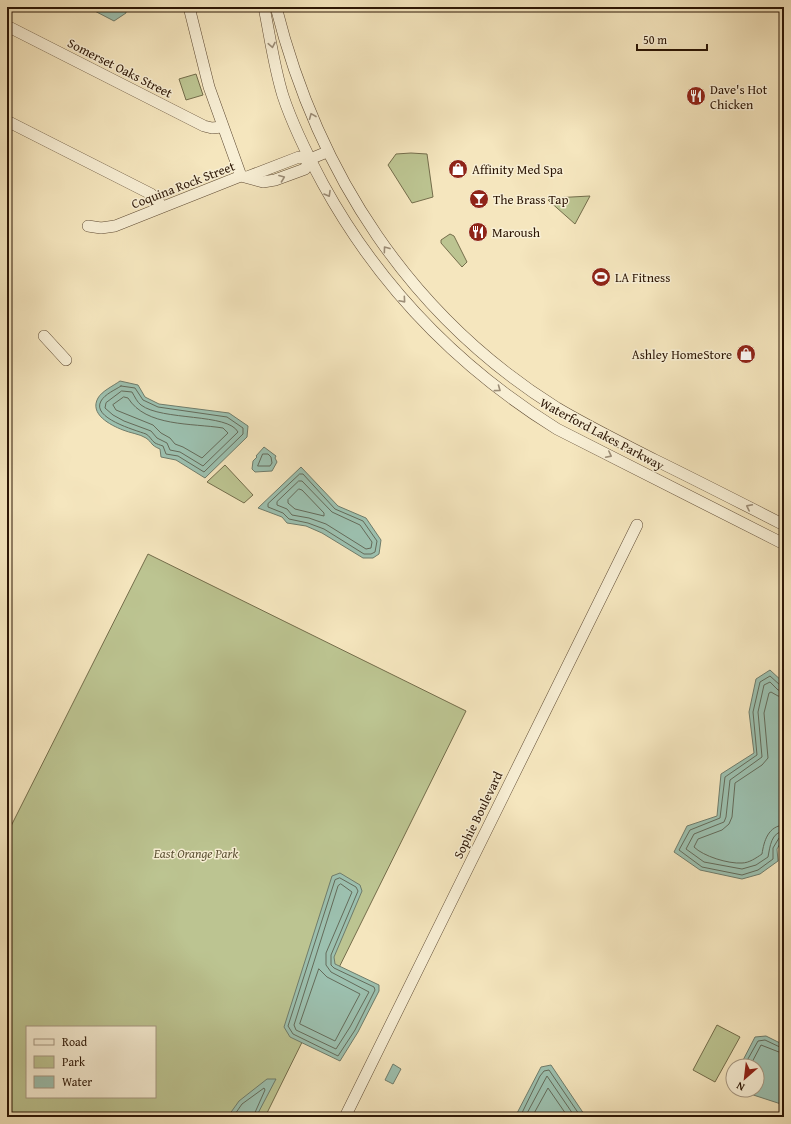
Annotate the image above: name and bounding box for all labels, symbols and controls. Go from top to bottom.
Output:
scale bar [637,26,707,52]
text: 50 m [643,31,667,48]
street label: Somerset Oaks Street [64,33,176,103]
one-way arrow [267,42,275,48]
place label: Dave's Hot Chicken [710,80,768,114]
restaurant icon: Dave's Hot Chicken [685,85,707,107]
one-way arrow [308,113,316,120]
street label: Coquina Rock Street [128,156,238,214]
shop icon: Affinity Med Spa [447,158,469,180]
place label: Affinity Med Spa [472,160,564,179]
one-way arrow [278,174,285,182]
bar icon: The Brass Tap [468,188,490,210]
one-way arrow [324,190,331,197]
place label: The Brass Tap [493,190,568,209]
restaurant icon: Maroush [467,221,489,243]
place label: Maroush [492,223,541,242]
one-way arrow [383,246,391,253]
sports icon: LA Fitness [590,266,612,288]
place label: LA Fitness [615,268,670,287]
one-way arrow [398,295,405,302]
shop icon: Ashley HomeStore [735,343,757,365]
place label: Ashley HomeStore [632,345,732,364]
one-way arrow [493,384,500,391]
street label: Waterford Lakes Parkway [536,393,668,475]
one-way arrow [605,450,612,458]
one-way arrow [746,504,753,512]
street label: Sophie Boulevard [449,768,507,862]
park label: East Orange Park [153,844,238,863]
legend [26,1026,156,1098]
text: Road [62,1033,88,1050]
text: Park [62,1053,86,1070]
north arrow [725,1058,765,1098]
text: Water [62,1073,92,1090]
text: N [733,1078,747,1096]

